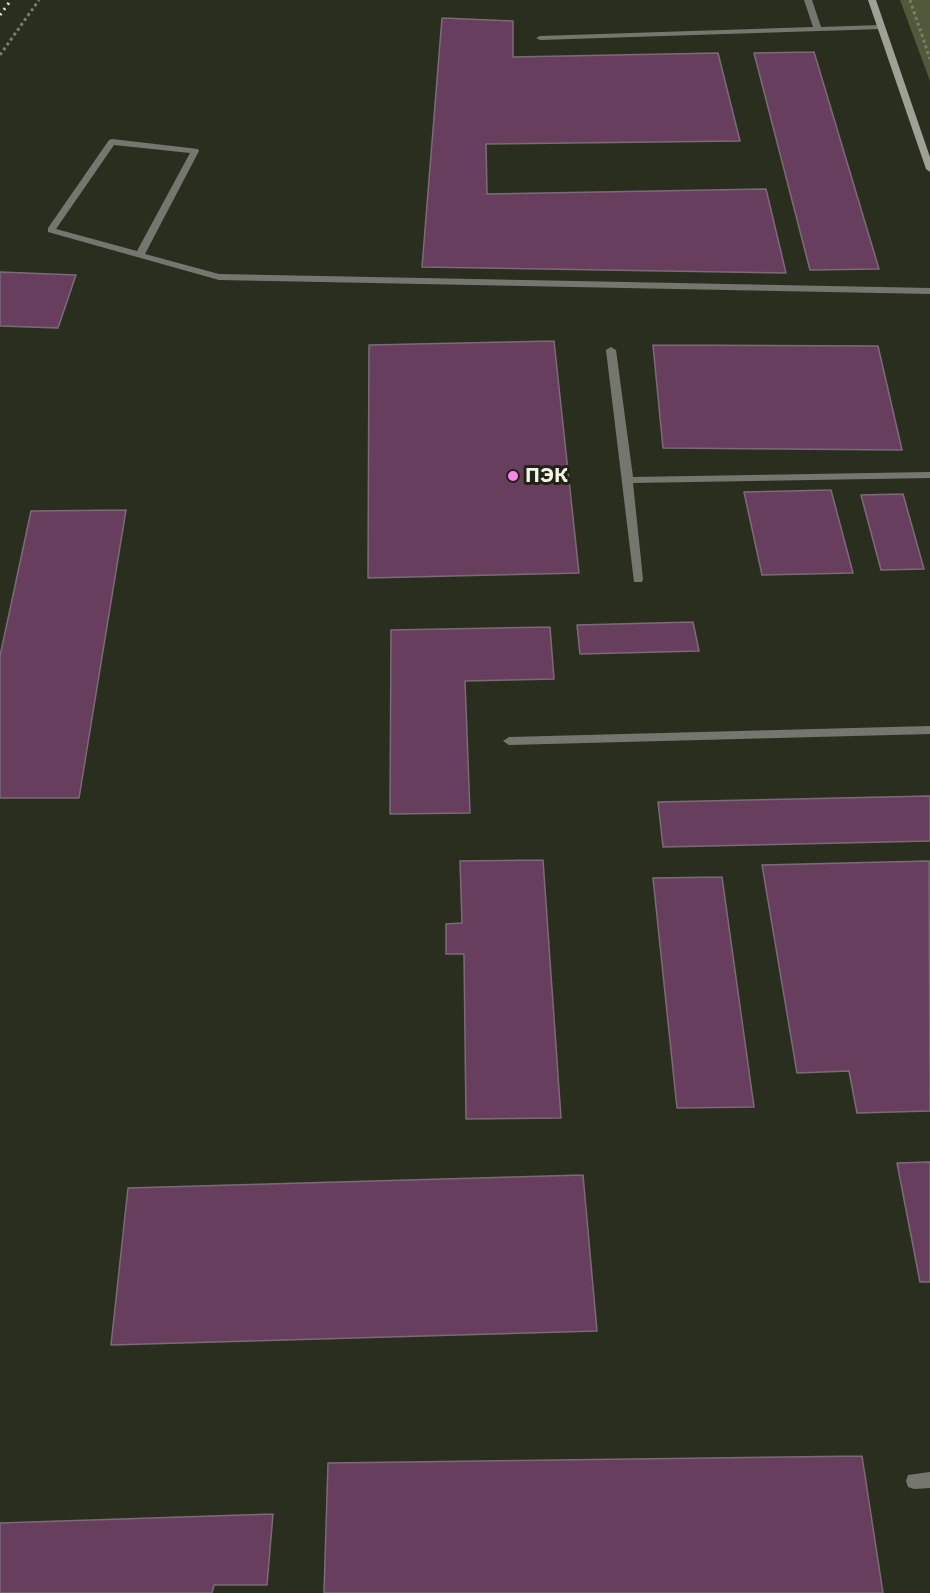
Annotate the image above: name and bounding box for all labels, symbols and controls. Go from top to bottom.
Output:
place label: ПЭК [525,463,568,489]
marker: ПЭК [506,469,520,483]

